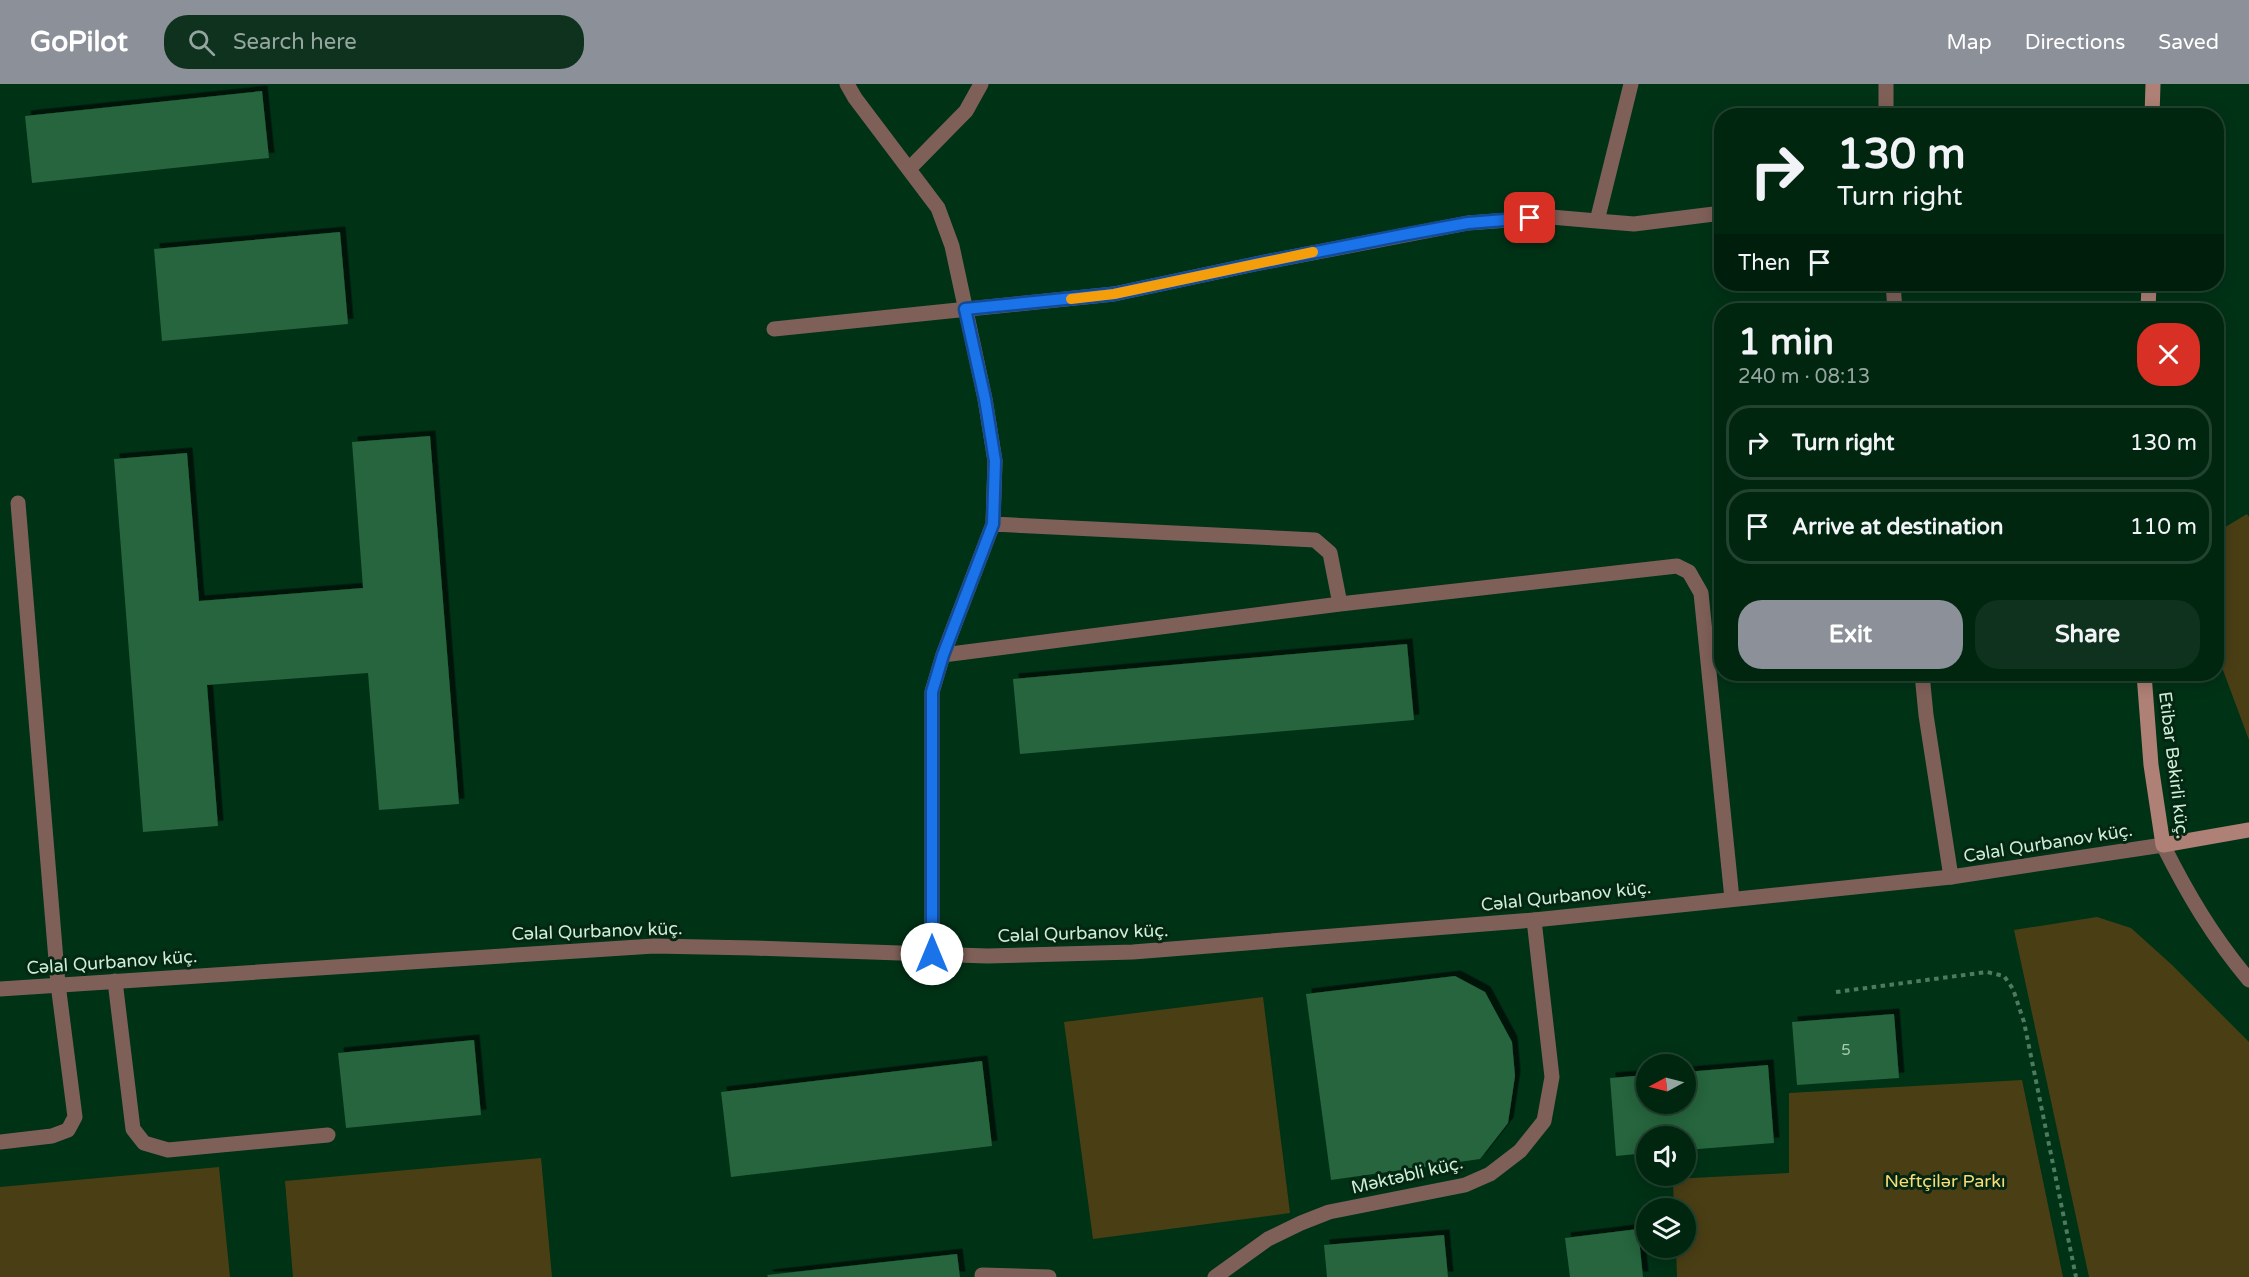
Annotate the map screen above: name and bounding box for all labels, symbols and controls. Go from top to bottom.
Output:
search box [164,15,584,69]
text: GoPilot [30,25,128,59]
icon: search [185,26,218,59]
text: Search here [233,29,357,55]
text: Map [1946,30,1992,55]
text: Directions [2025,30,2125,55]
text: Saved [2158,30,2219,55]
text: 130 m [1837,129,1966,180]
icon: right [1738,132,1816,210]
text: Turn right [1837,180,1963,213]
pin [1504,192,1555,243]
icon: arrive [1513,201,1546,234]
icon: arrive [1803,246,1836,279]
text: Then [1738,250,1791,276]
text: 1 min [1738,321,1834,364]
button: close [2137,323,2200,386]
text: 240 m · 08:13 [1738,365,1870,389]
icon: right [1741,426,1774,459]
text: Turn right [1792,430,1894,456]
text: 130 m [2130,430,2197,456]
icon: arrive [1741,510,1774,543]
text: Arrive at destination [1792,514,2003,540]
text: 110 m [2130,514,2197,540]
button: Exit [1738,600,1963,669]
button: Share [1975,600,2200,669]
street label: Etibar Bəkirli küç. [2154,690,2194,840]
street label: Cəlal Qurbanov küç. [1962,819,2134,867]
street label: Cəlal Qurbanov küç. [1480,876,1652,916]
street label: Cəlal Qurbanov küç. [511,917,683,945]
street label: Cəlal Qurbanov küç. [997,919,1169,947]
position arrow [900,922,964,986]
street label: Cəlal Qurbanov küç. [26,945,198,979]
house number: 5 [1841,1041,1851,1059]
north arrow [1636,1054,1696,1114]
map controls [1636,1054,1696,1258]
button: sound [1636,1126,1696,1186]
street label: Məktəbli küç. [1349,1151,1465,1199]
park label: Neftçilər Parkı [1884,1170,2006,1192]
button: layers [1636,1198,1696,1258]

